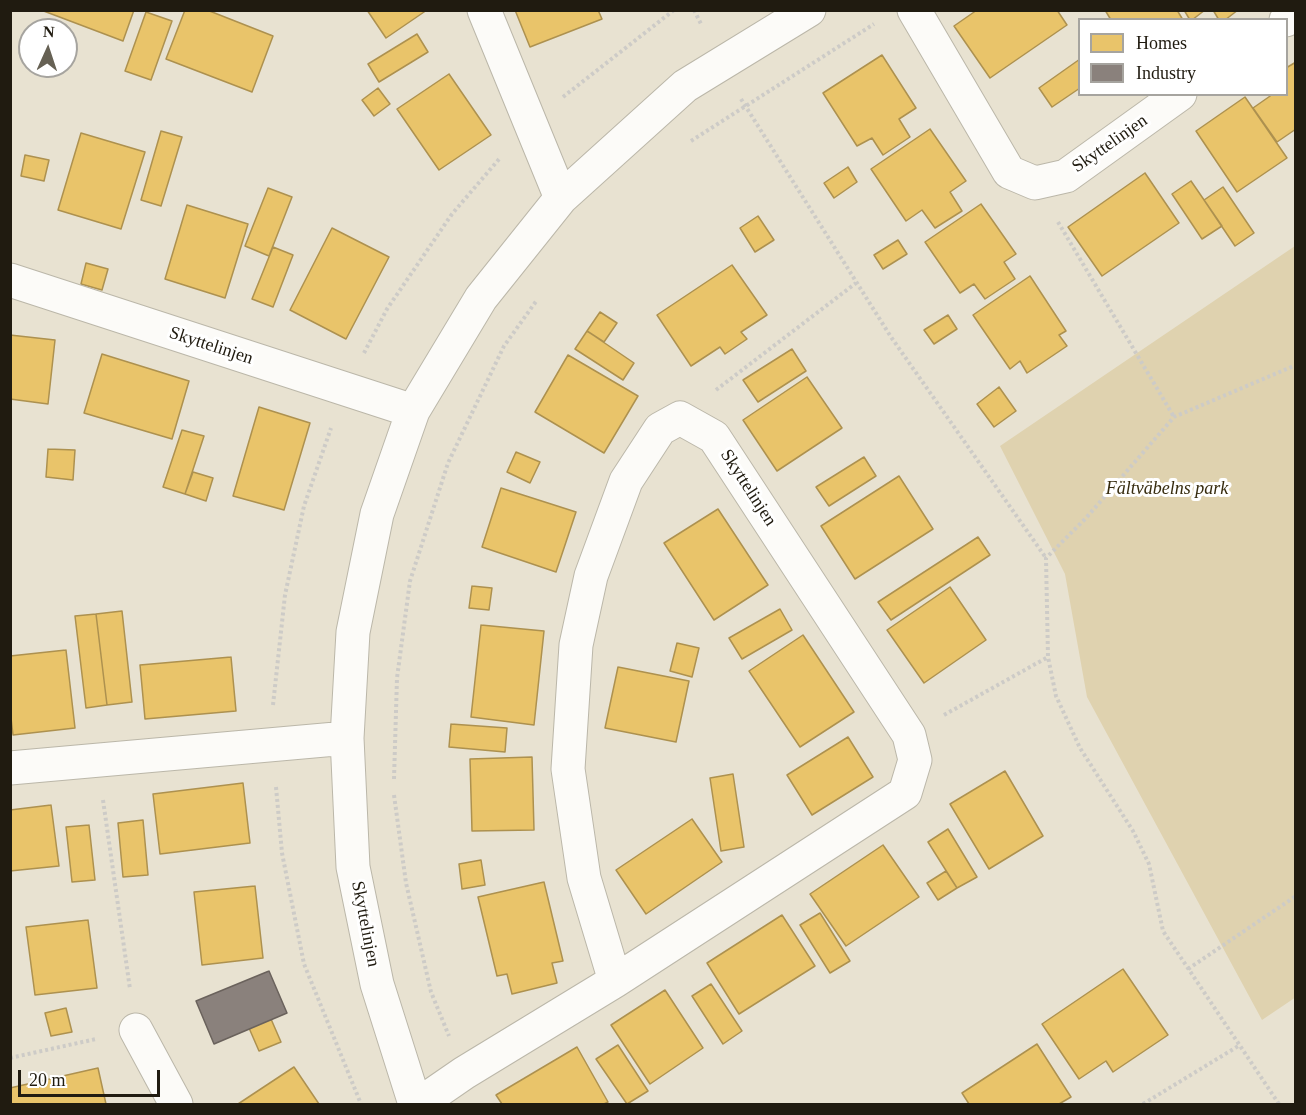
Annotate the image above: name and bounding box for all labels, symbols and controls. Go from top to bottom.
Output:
north arrow [18,18,78,78]
legend [1078,18,1288,96]
text: N [43,23,55,40]
text: Homes [1136,33,1187,53]
text: Industry [1136,63,1196,83]
street label: Skyttelinjen [1068,110,1152,178]
street label: Skyttelinjen [166,322,256,370]
street label: Skyttelinjen [715,446,781,530]
park label: Fältväbelns park [1106,478,1228,500]
street label: Skyttelinjen [346,879,384,969]
scale bar [21,1058,164,1096]
text: 20 m [29,1070,66,1090]

